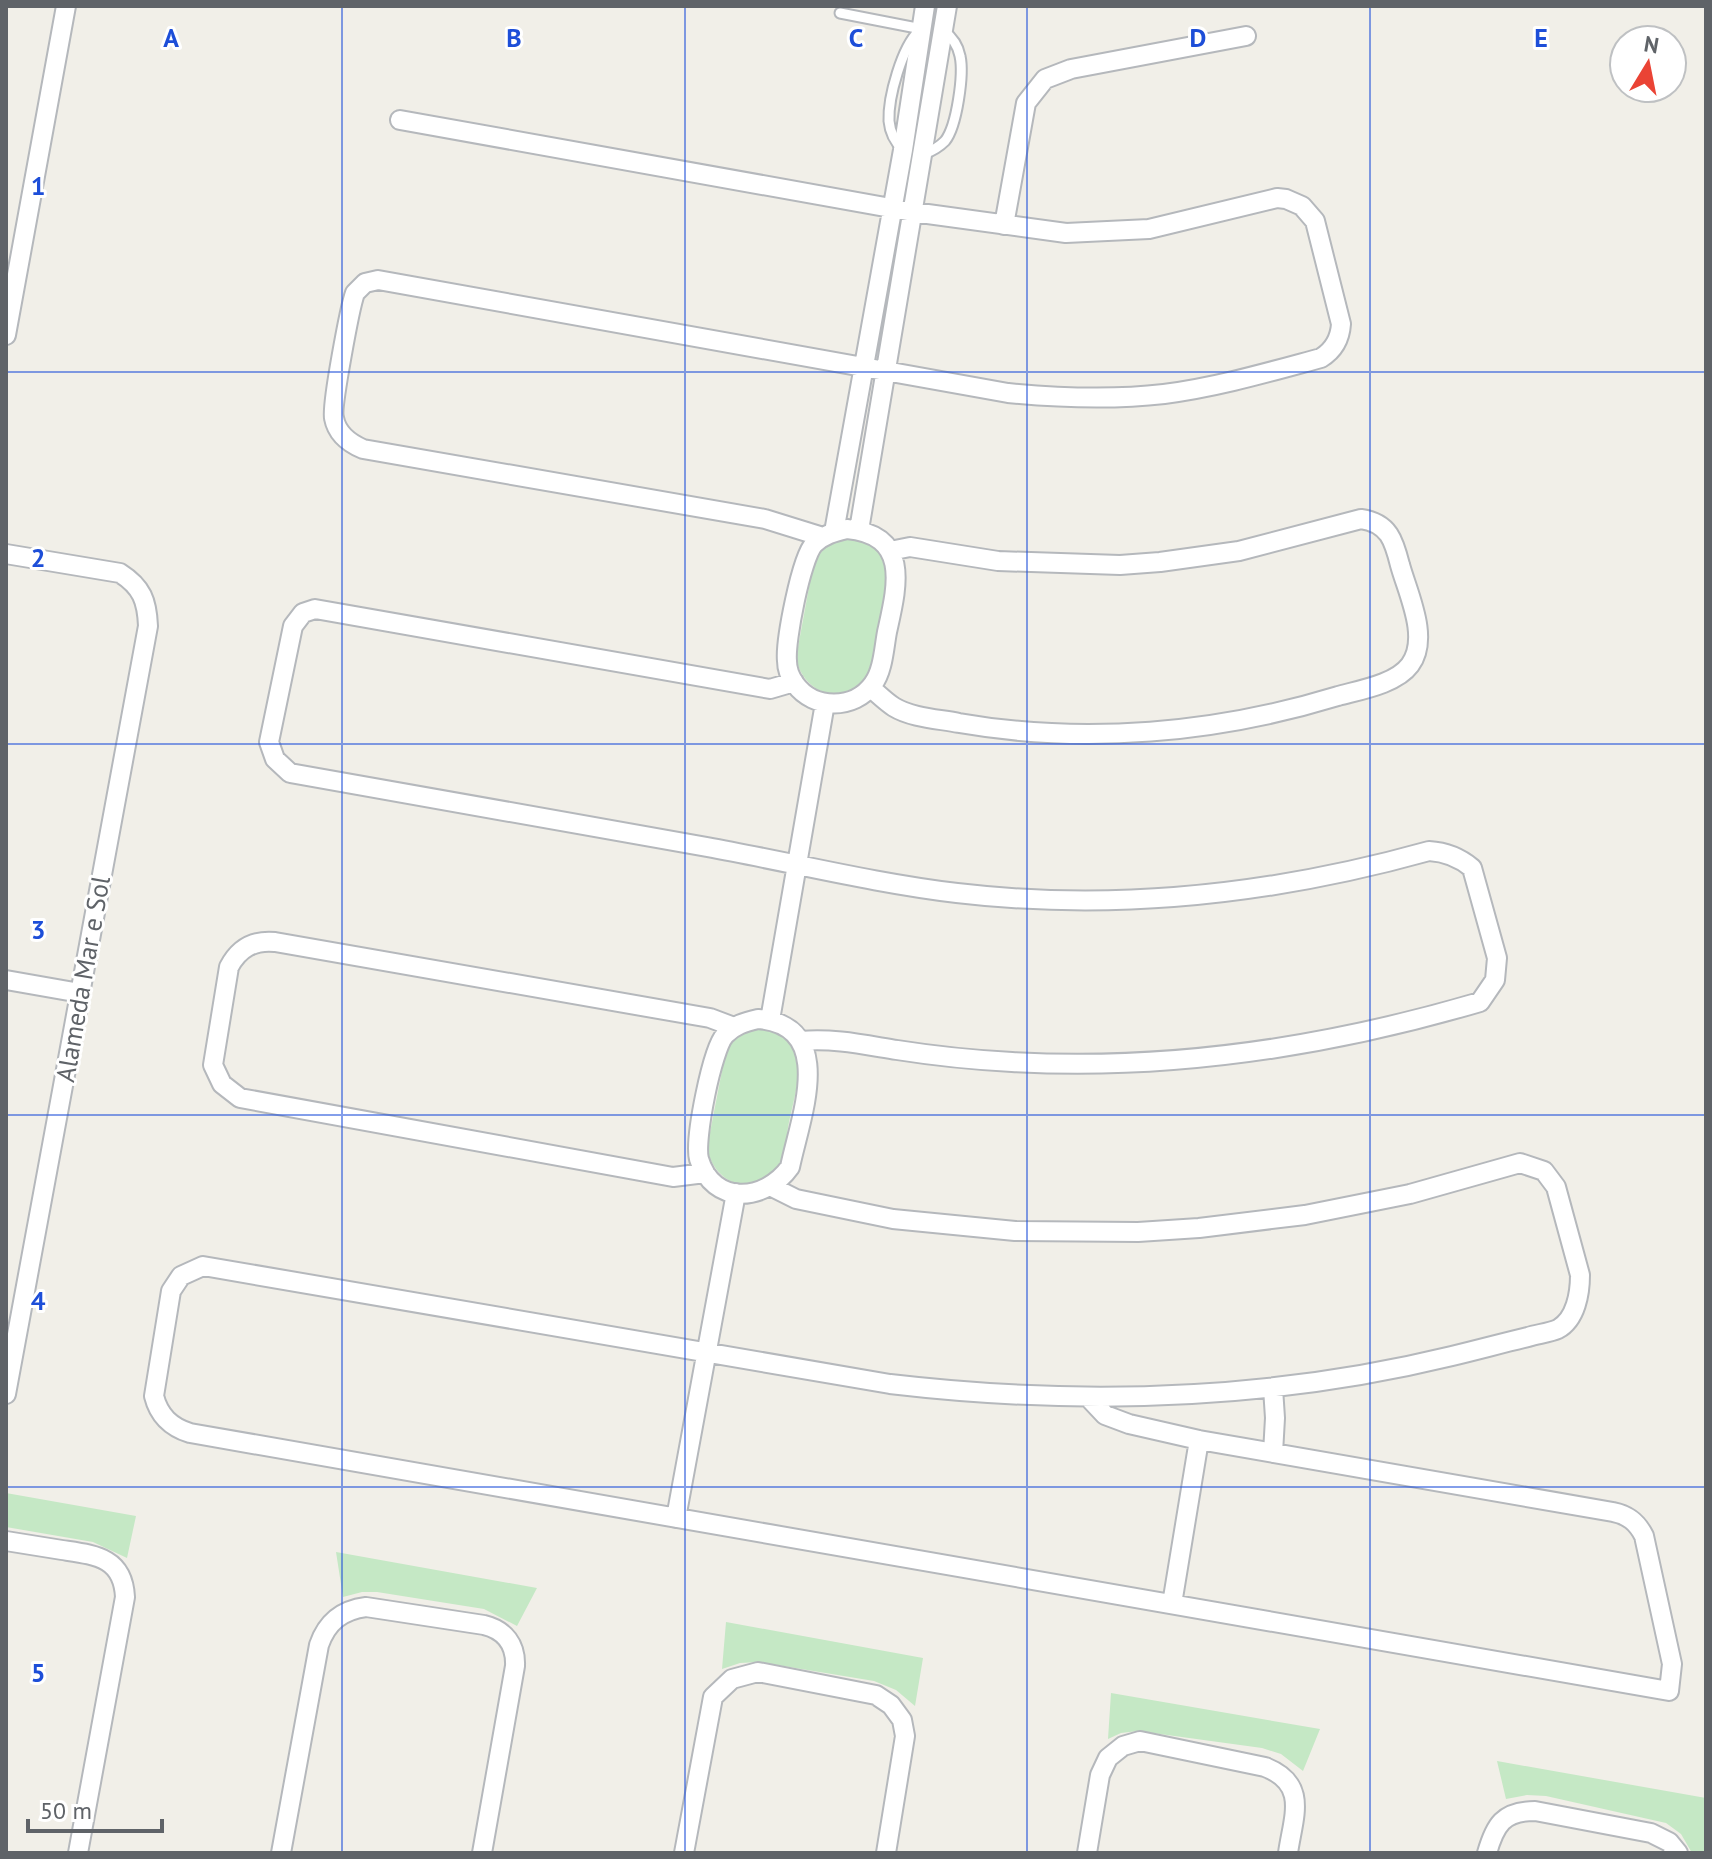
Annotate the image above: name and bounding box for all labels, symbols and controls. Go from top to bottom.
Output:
text: A [163,21,179,54]
text: B [506,21,522,54]
text: C [849,21,863,54]
text: D [1190,21,1206,54]
text: E [1534,21,1548,54]
north arrow [1608,24,1688,104]
text: N [1642,29,1661,59]
text: 1 [31,169,45,202]
text: 2 [31,541,45,574]
street label: Alameda Mar e Sol [48,873,117,1084]
text: 3 [31,913,45,946]
text: 4 [31,1284,46,1317]
text: 5 [31,1656,45,1689]
scale bar [28,1783,162,1833]
text: 50 m [40,1795,92,1826]

